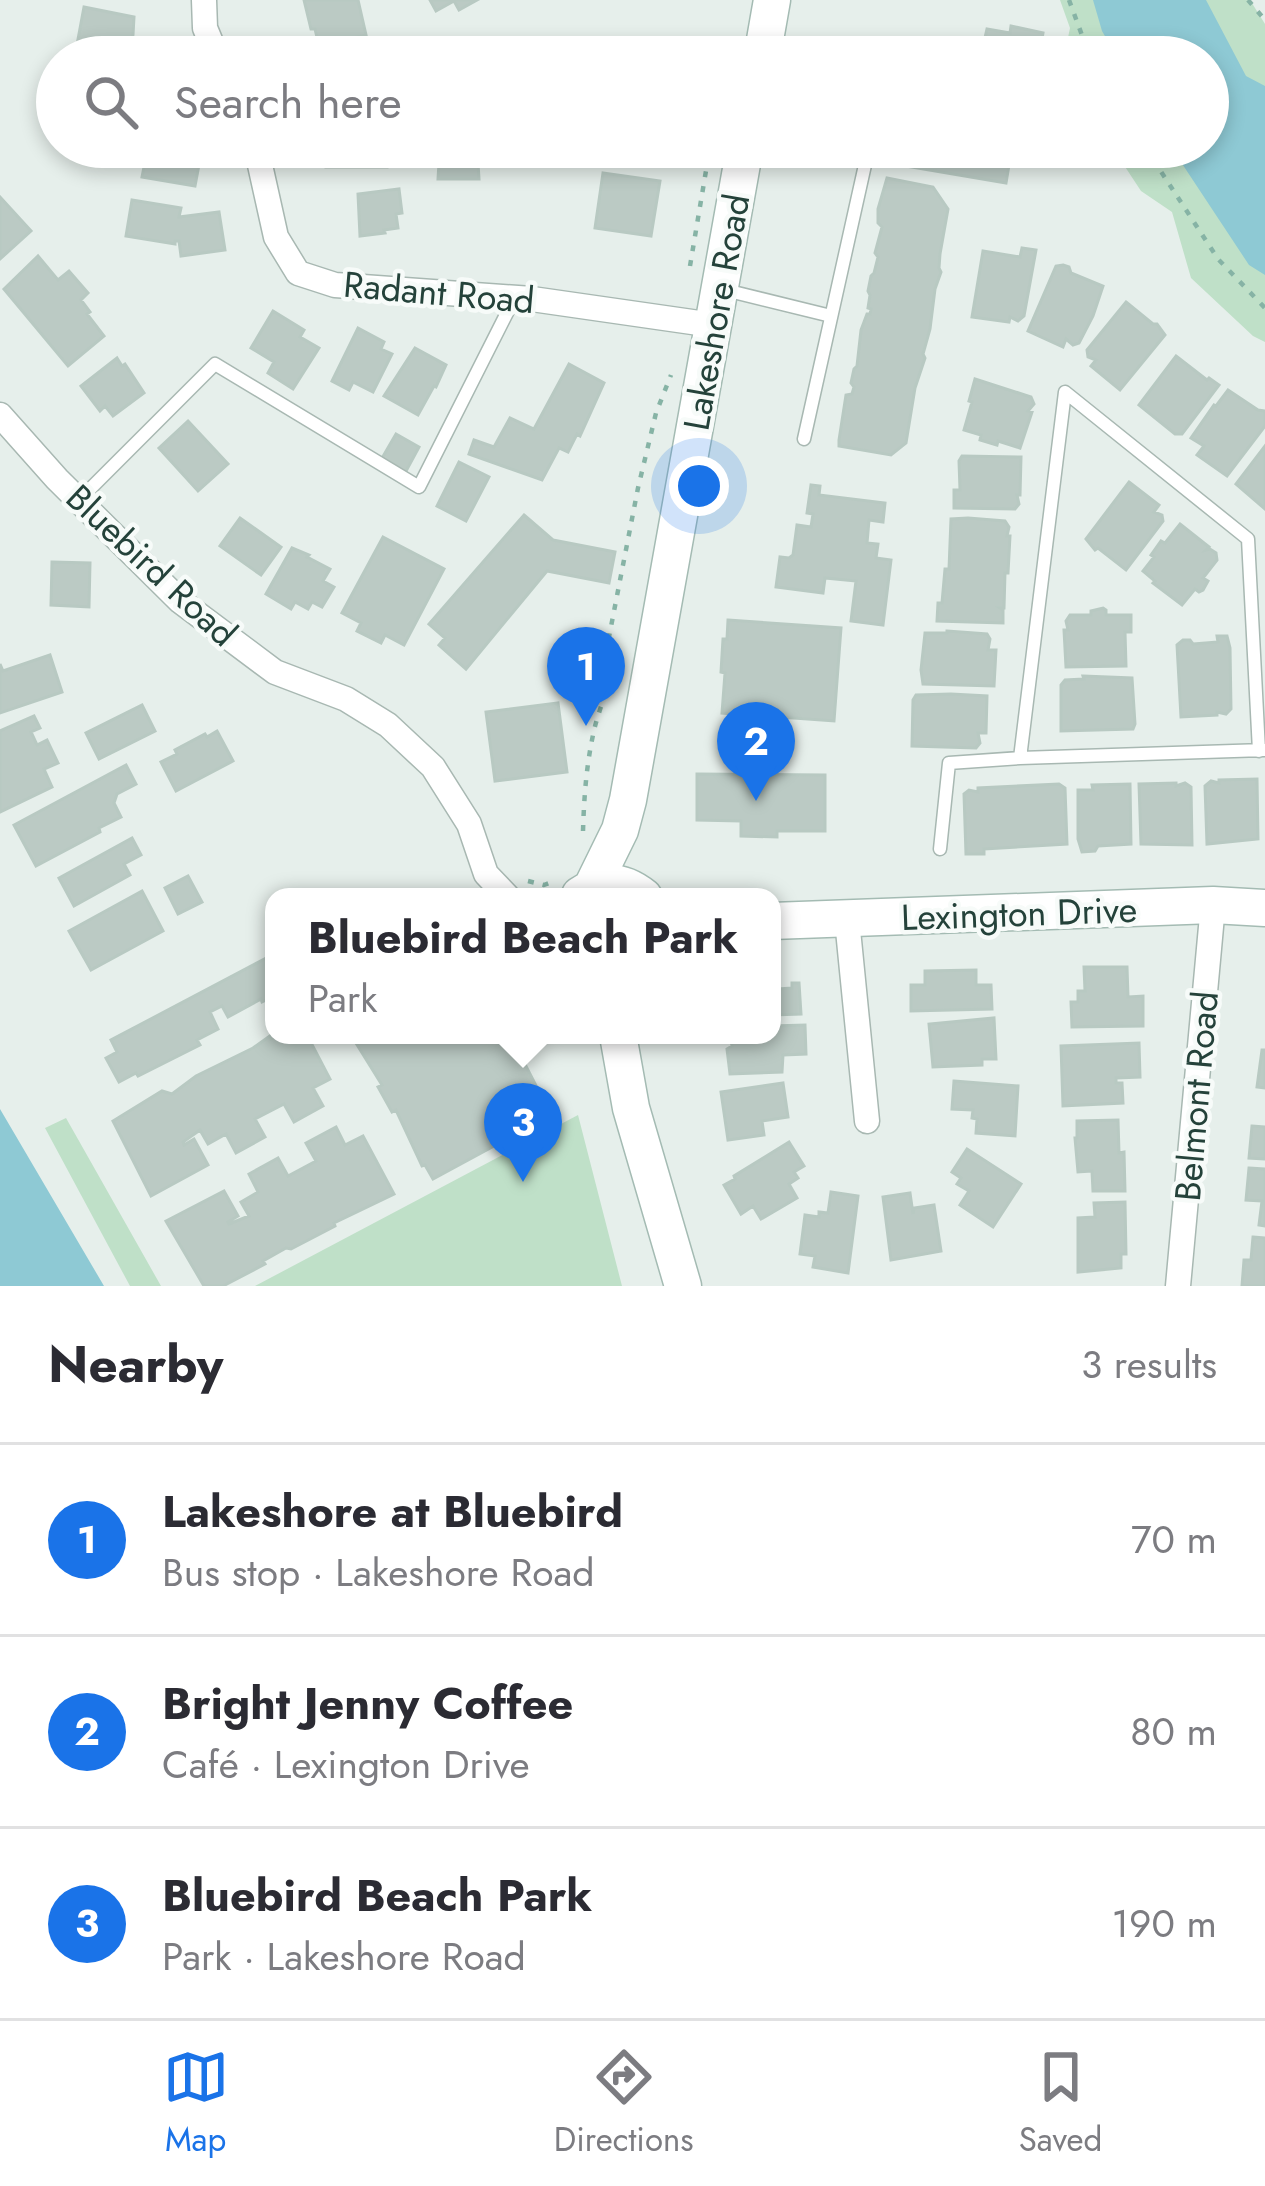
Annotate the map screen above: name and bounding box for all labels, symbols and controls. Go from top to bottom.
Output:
search box [36,36,1229,168]
icon: search [78,69,144,135]
text: Search here [174,70,402,135]
street label: Lakeshore Road [670,190,762,434]
street label: Radant Road [341,258,537,326]
your location [669,456,729,516]
street label: Bluebird Road [55,472,249,658]
pin: 1 [547,627,625,726]
pin: 2 [717,702,795,801]
street label: Lexington Drive [900,883,1138,943]
popup [265,888,781,1044]
text: Bluebird Beach Park [308,905,738,970]
text: Park [308,970,377,1027]
street label: Belmont Road [1161,989,1231,1203]
pin: 3 [484,1083,562,1182]
text: Nearby [48,1327,223,1401]
text: 3 results [1081,1336,1217,1393]
text: Lakeshore at Bluebird [162,1479,623,1544]
text: 1 [77,1511,97,1568]
text: 70 m [1131,1511,1217,1568]
text: Bus stop · Lakeshore Road [162,1544,595,1601]
text: Bright Jenny Coffee [162,1671,573,1736]
text: 2 [74,1703,100,1760]
text: 80 m [1130,1703,1217,1760]
text: Café · Lexington Drive [162,1736,530,1793]
text: Bluebird Beach Park [162,1863,592,1928]
text: 3 [75,1895,99,1952]
text: 190 m [1111,1895,1217,1952]
text: Park · Lakeshore Road [162,1928,526,1985]
tab: Map [163,2044,229,2163]
tab: Directions [554,2044,694,2163]
tab: Saved [1019,2044,1102,2163]

